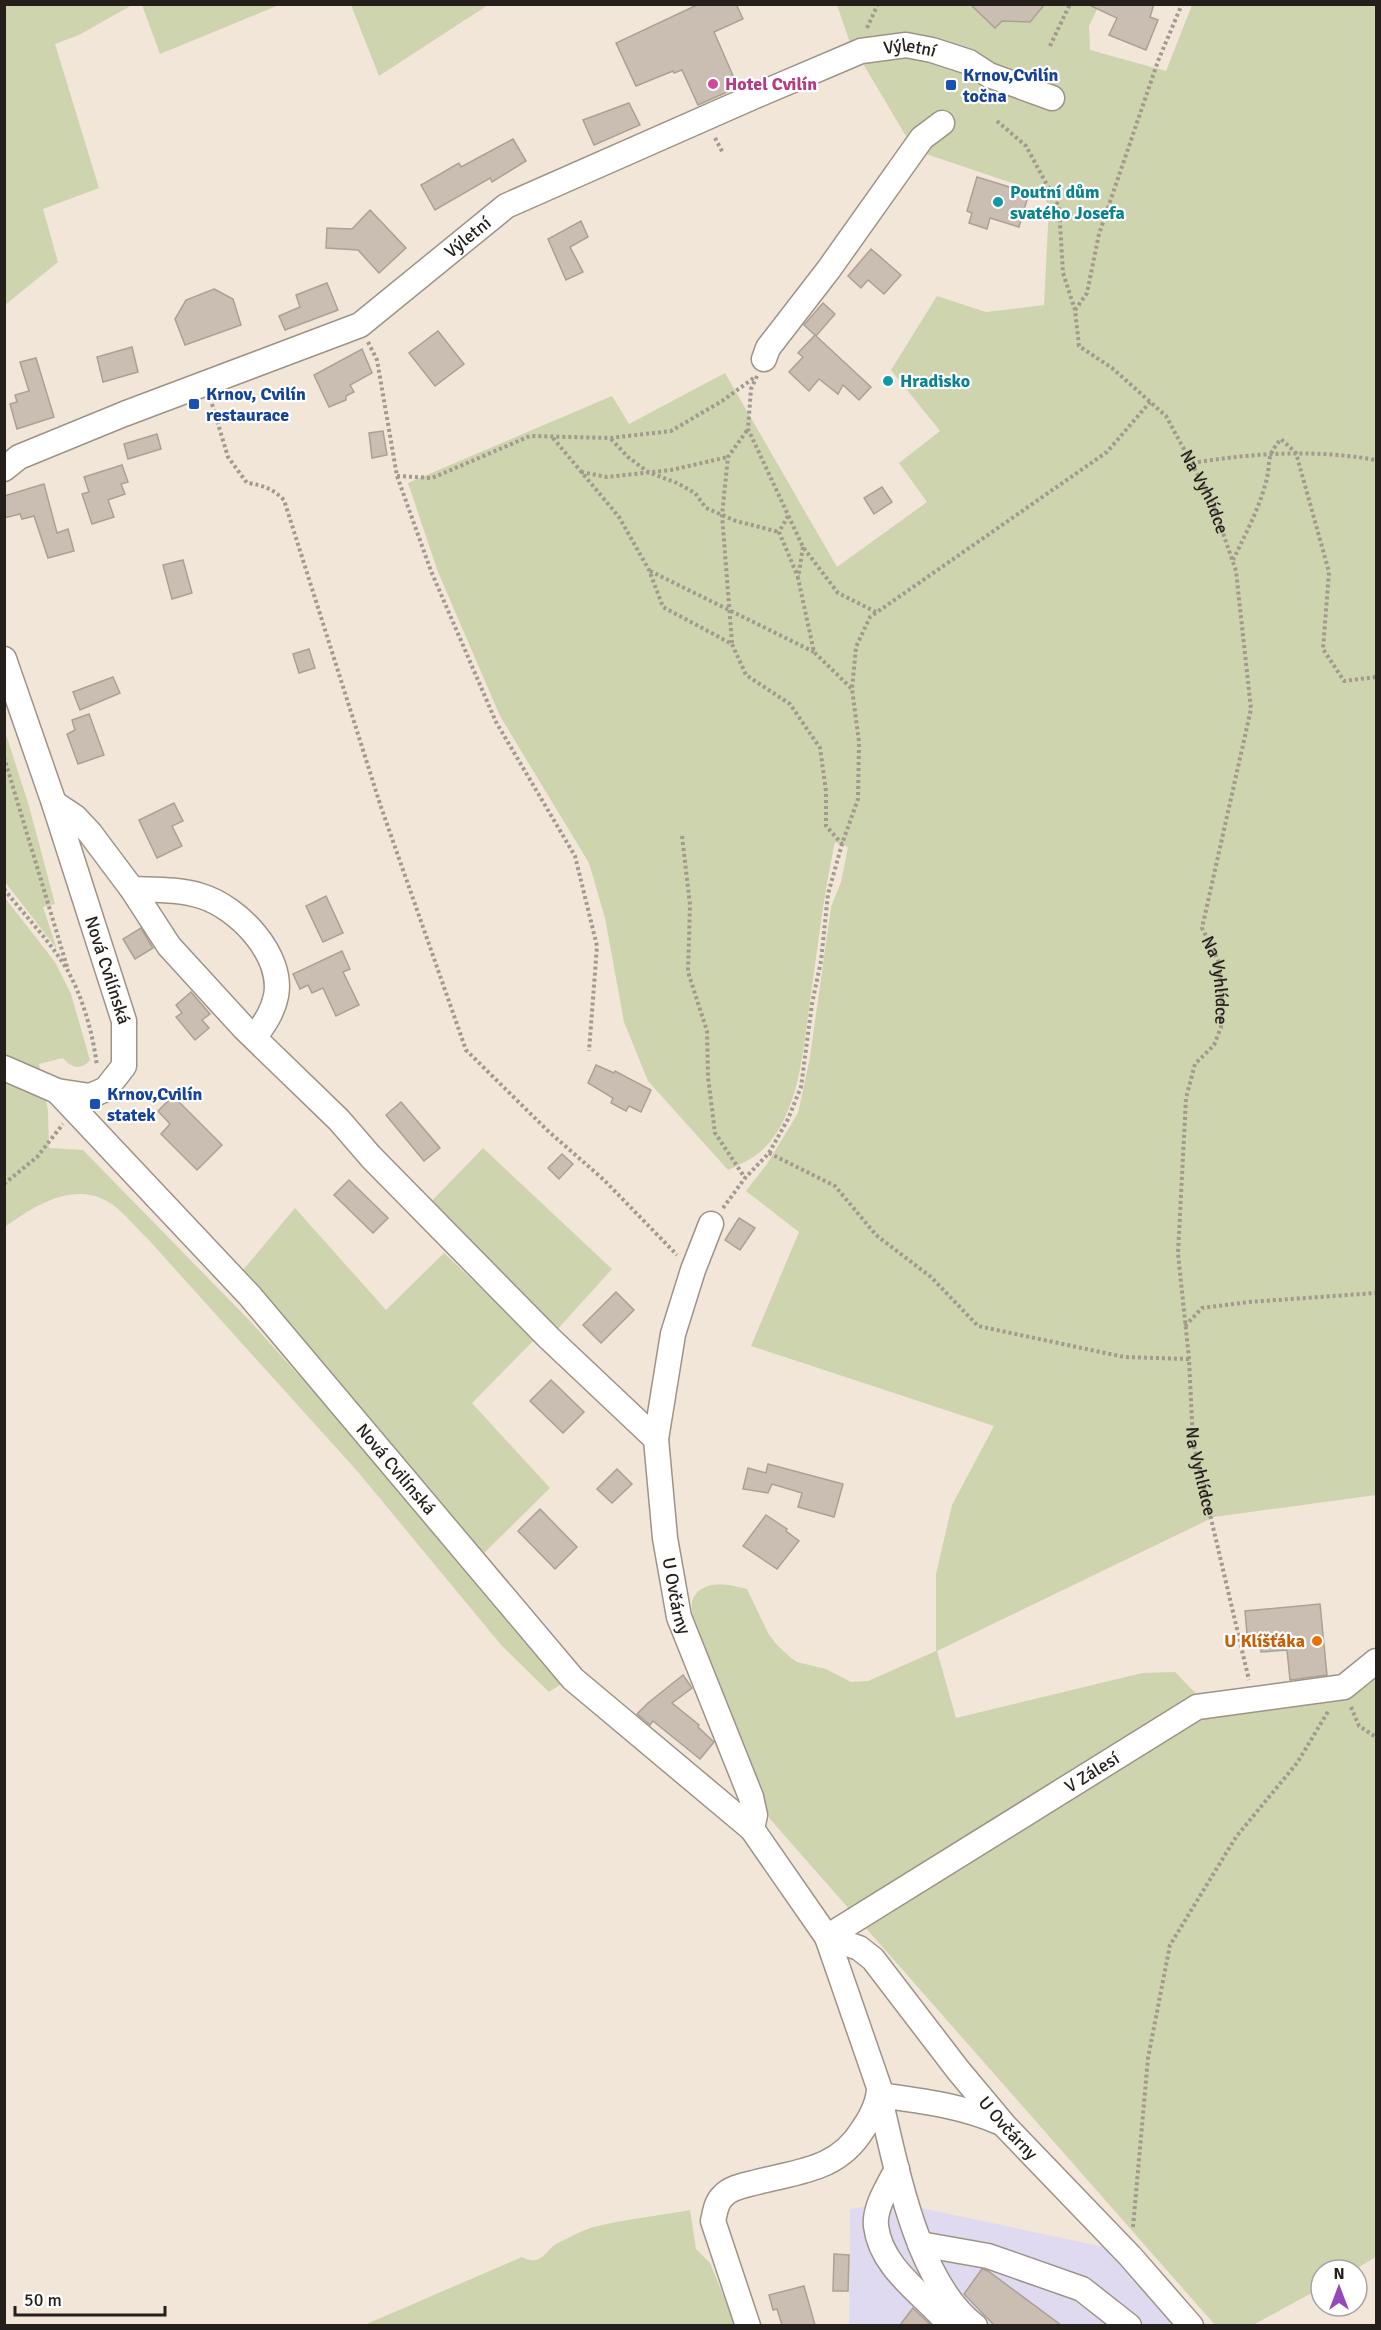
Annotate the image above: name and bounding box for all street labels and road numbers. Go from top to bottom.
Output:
street label: Výletní [882,34,940,62]
street label: Výletní [440,212,496,263]
street label: Na Vyhlídce [1175,446,1233,537]
street label: Nová Cvilínská [80,913,135,1027]
street label: Na Vyhlídce [1197,932,1233,1025]
street label: Nová Cvilínská [351,1419,441,1519]
street label: Na Vyhlídce [1181,1426,1221,1518]
street label: U Ovčárny [658,1556,696,1638]
street label: V Zálesí [1061,1747,1123,1798]
street label: U Ovčárny [974,2092,1043,2165]

